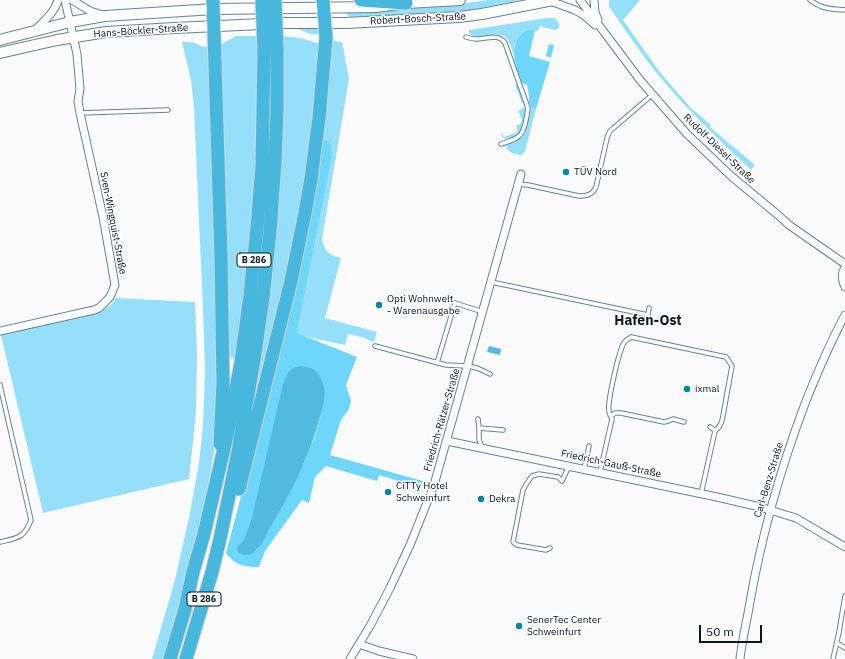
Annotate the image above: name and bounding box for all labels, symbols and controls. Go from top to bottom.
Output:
street label: Robert-Bosch-Straße [370,11,466,27]
street label: Hans-Böckler-Straße [93,22,189,40]
street label: Rudolf-Diesel-Straße [681,112,757,186]
place label: TÜV Nord [574,166,617,178]
marker: TÜV Nord [561,167,571,177]
street label: Sven-Wingquist-Straße [97,171,129,275]
road number: B 286 [237,253,271,267]
place label: Opti Wohnwelt - Warenausgabe [387,293,460,316]
marker: Opti Wohnwelt - Warenausgabe [374,300,384,310]
district label: Hafen-Ost [614,313,682,329]
street label: Friedrich-Rätzer-Straße [422,367,462,473]
place label: ixmal [695,383,719,395]
marker: ixmal [682,384,692,394]
street label: Carl-Benz-Straße [752,441,786,519]
street label: Friedrich-Gauß-Straße [560,448,662,480]
place label: CiTTy Hotel Schweinfurt [396,480,450,504]
marker: CiTTy Hotel Schweinfurt [383,487,393,497]
place label: Dekra [489,493,515,505]
marker: Dekra [476,494,486,504]
road number: B 286 [187,592,221,606]
place label: SenerTec Center Schweinfurt [527,614,601,638]
scale bar [701,617,764,643]
marker: SenerTec Center Schweinfurt [514,621,524,631]
text: 50 m [706,624,734,639]

